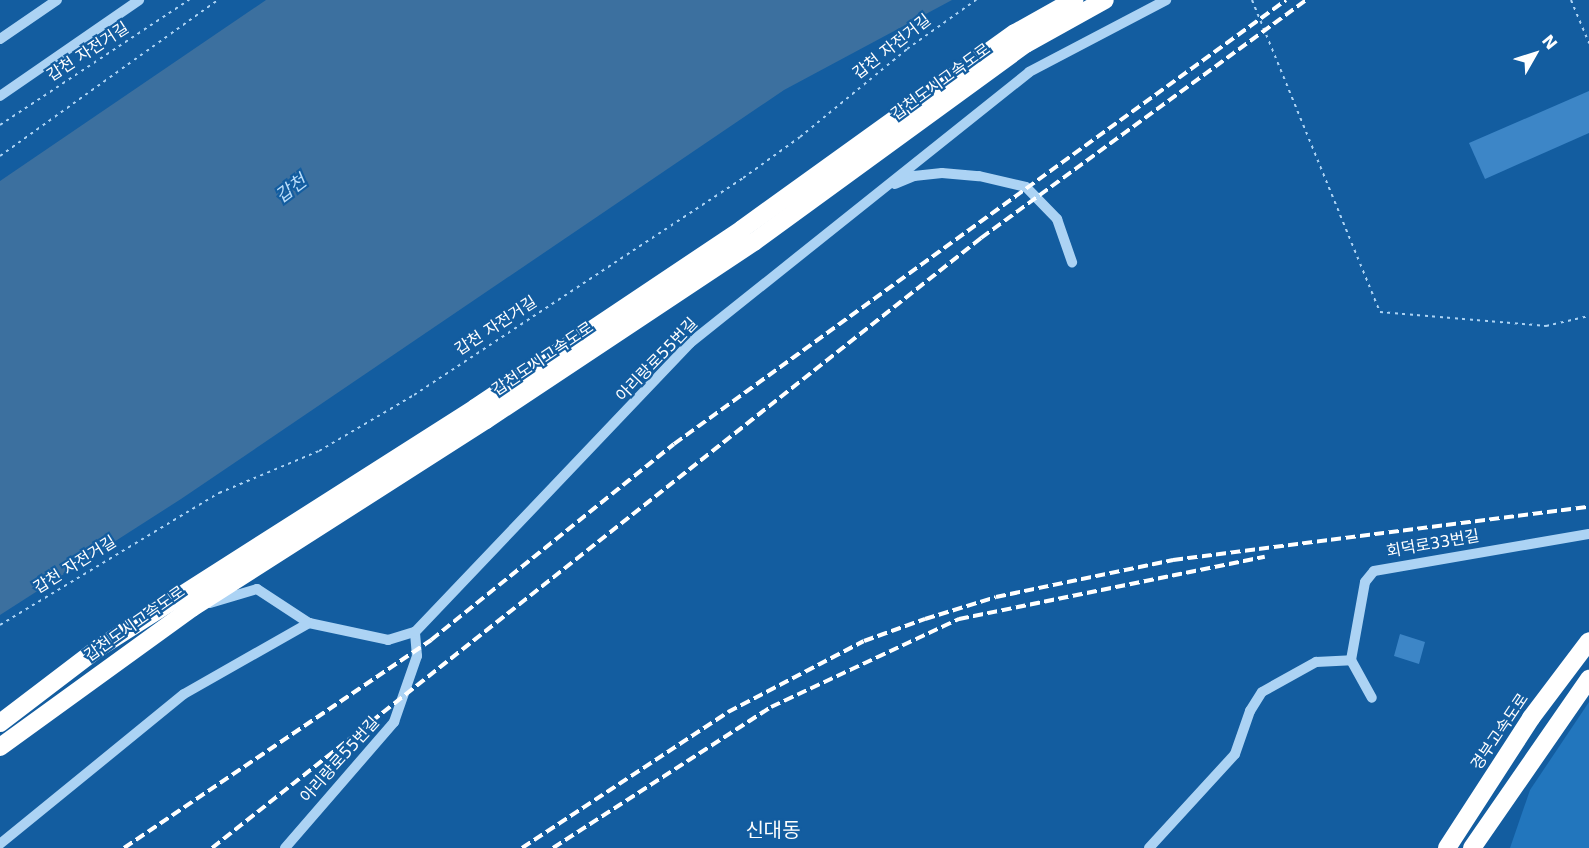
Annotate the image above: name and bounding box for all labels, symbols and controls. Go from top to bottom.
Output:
street label: 갑천 자전거길 [849,11,935,83]
street label: 갑천 자전거길 [44,19,132,85]
north arrow [1505,24,1565,84]
text: N [1538,31,1561,54]
street label: 갑천도시고속도로 [888,40,994,124]
water label: 갑천 [271,170,311,208]
street label: 갑천 자전거길 [452,293,540,359]
street label: 아리랑로55번길 [612,314,702,406]
street label: 갑천도시고속도로 [489,318,597,400]
street label: 회덕로33번길 [1385,526,1481,562]
street label: 갑천 자전거길 [30,532,120,598]
street label: 갑천도시고속도로 [81,582,189,666]
street label: 경부고속도로 [1467,690,1533,774]
street label: 아리랑로55번길 [297,713,383,807]
district label: 신대동 [745,818,801,842]

